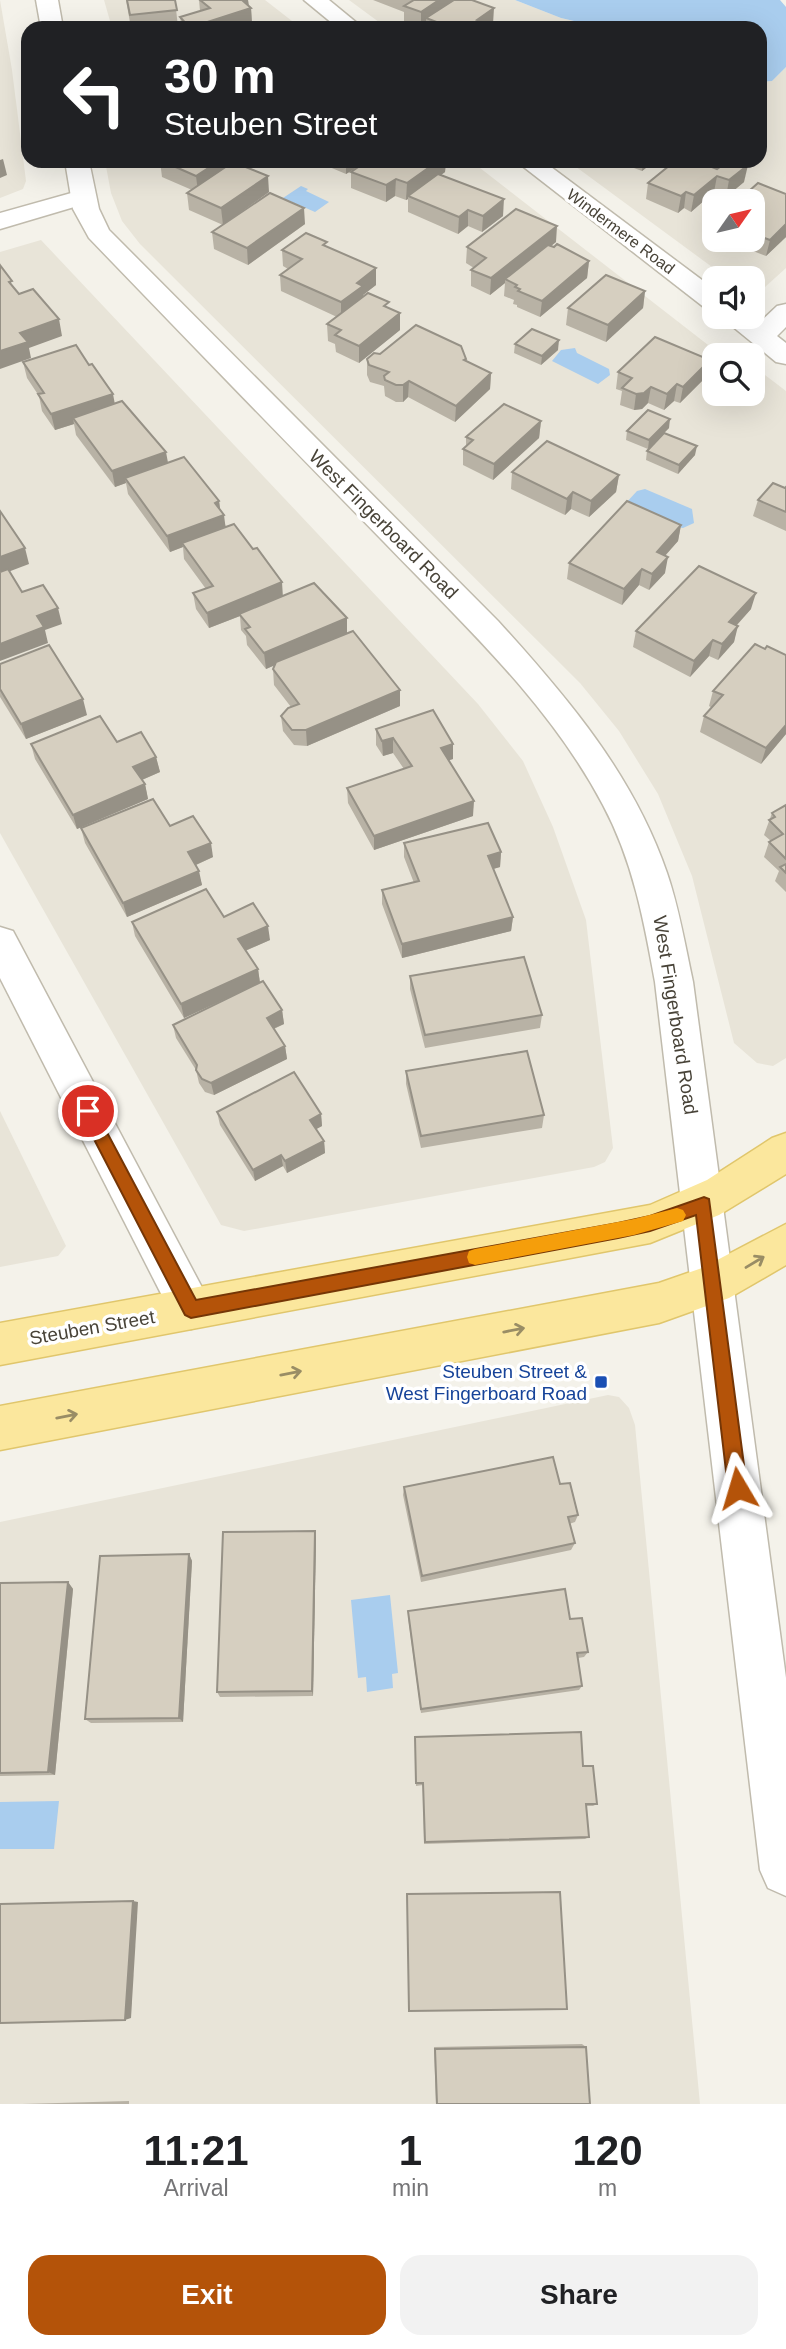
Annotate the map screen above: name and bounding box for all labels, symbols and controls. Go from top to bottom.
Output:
icon: left [49,49,140,140]
text: 30 m [164,49,276,103]
text: Steuben Street [164,106,377,142]
street label: Windermere Road [564,186,678,277]
north arrow [702,189,765,252]
map controls [702,189,765,406]
button: sound [702,266,765,329]
button: search [702,343,765,406]
street label: West Fingerboard Road [305,446,462,603]
street label: West Fingerboard Road [649,914,702,1116]
pin [58,1081,118,1141]
icon: arrive [69,1092,107,1130]
one-way arrow [744,1255,764,1269]
street label: Steuben Street [28,1306,157,1349]
one-way arrow [502,1323,525,1337]
place label: Steuben Street & West Fingerboard Road [386,1361,587,1404]
one-way arrow [279,1366,302,1379]
marker: Steuben Street & West Fingerboard Road [593,1374,609,1390]
one-way arrow [55,1408,78,1422]
position arrow [701,1451,775,1525]
text: 11:21 [143,2127,249,2174]
text: 1 [399,2127,422,2174]
text: 120 [572,2127,643,2174]
text: Arrival [163,2175,229,2201]
text: min [392,2175,429,2201]
text: m [598,2175,617,2201]
button: Exit [28,2255,386,2335]
button: Share [400,2255,758,2335]

